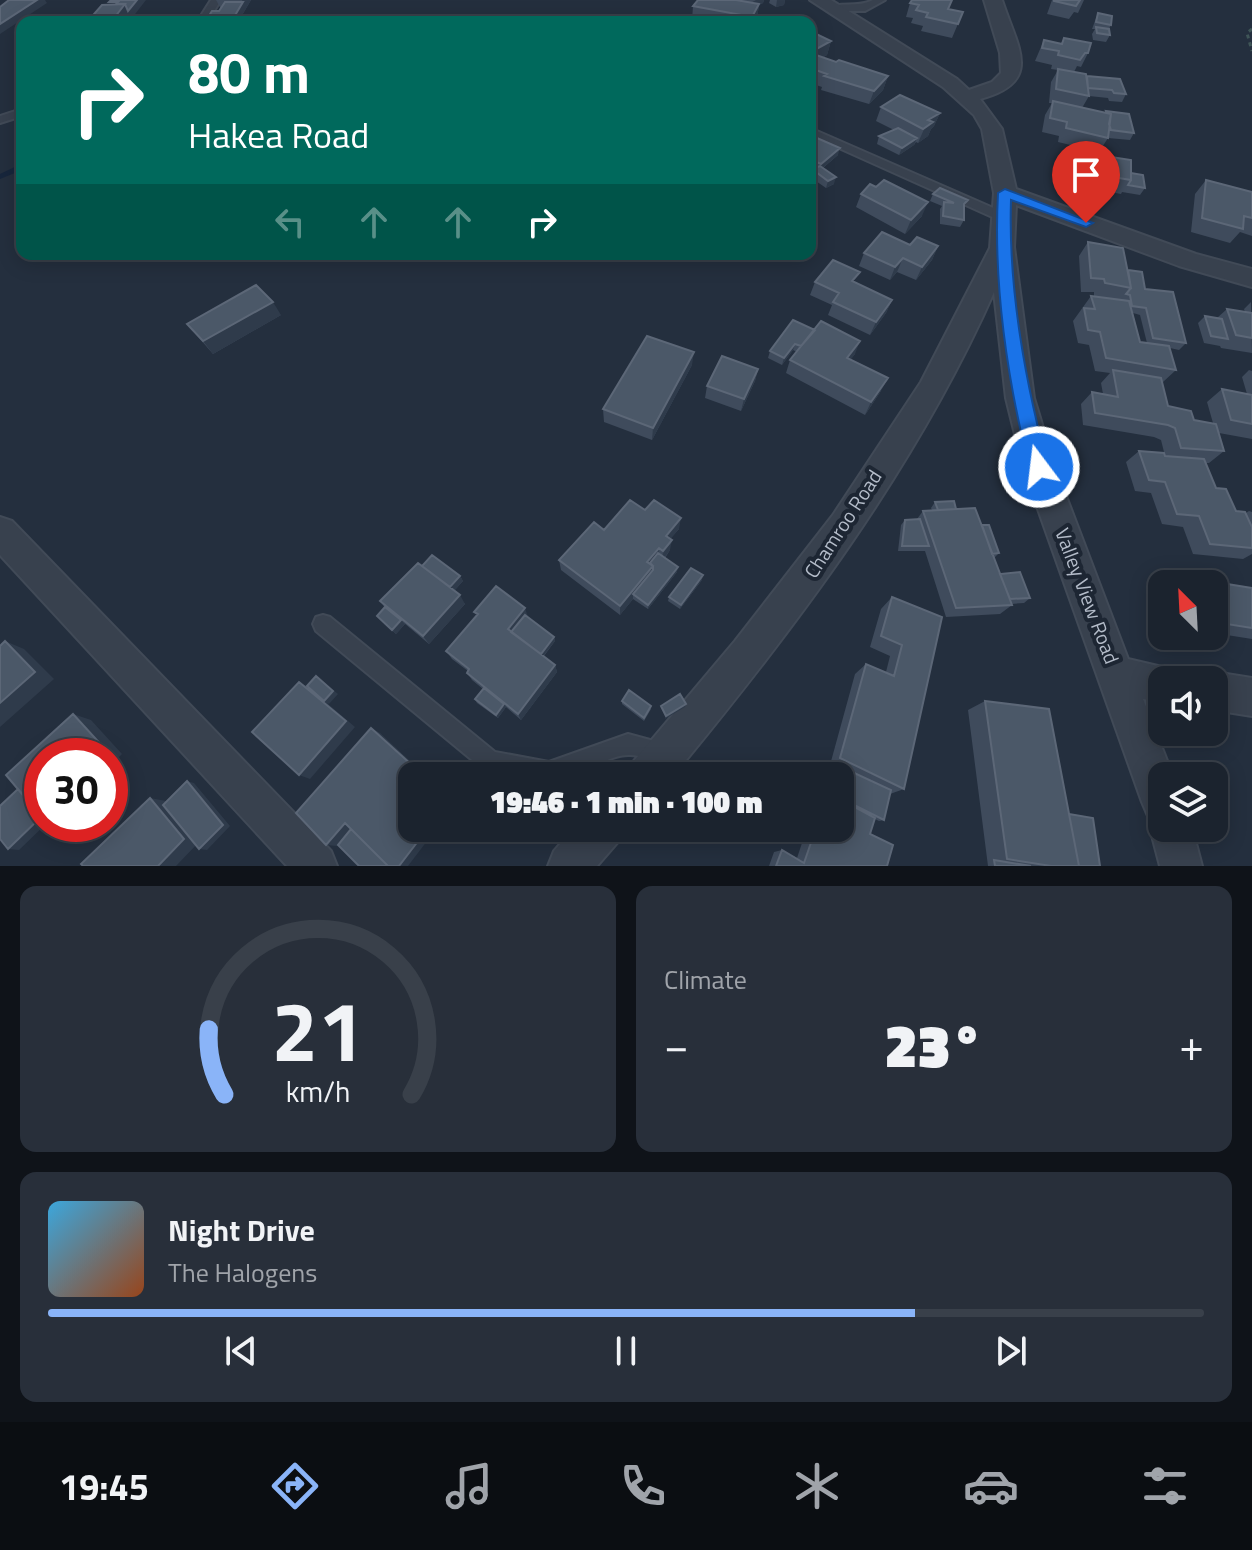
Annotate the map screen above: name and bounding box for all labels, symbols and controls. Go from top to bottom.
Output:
text: 80 m [188,30,310,115]
icon: right [56,48,160,152]
text: Hakea Road [188,107,369,162]
pin [1052,141,1120,223]
icon: arrive [1064,153,1108,197]
icon: left [268,200,312,244]
icon: ahead [352,200,396,244]
icon: ahead [436,200,480,244]
icon: right [520,200,564,244]
position arrow [997,425,1081,509]
street label: Chamroo Road [796,463,889,584]
street label: Valley View Road [1047,523,1128,668]
north arrow [1148,570,1228,650]
map controls [1148,570,1228,842]
button: sound [1148,666,1228,746]
speed limit sign: 30 [24,738,128,842]
button: layers [1148,762,1228,842]
text: 19:46 · 1 min · 100 m [490,779,762,825]
text: Climate [664,960,747,999]
text: 21 [271,967,365,1093]
text: 23° [885,999,984,1090]
text: − [664,1011,689,1078]
text: + [1179,1011,1204,1078]
text: km/h [286,1070,350,1113]
text: Night Drive [168,1207,315,1253]
text: The Halogens [168,1253,317,1292]
icon: previous [219,1329,263,1373]
icon: pause [604,1329,648,1373]
icon: next [989,1329,1033,1373]
icon: directions [267,1458,323,1514]
icon: music [441,1458,497,1514]
icon: phone [615,1458,671,1514]
icon: climate [789,1458,845,1514]
icon: car [963,1458,1019,1514]
icon: filters [1137,1458,1193,1514]
text: 19:45 [59,1459,149,1514]

